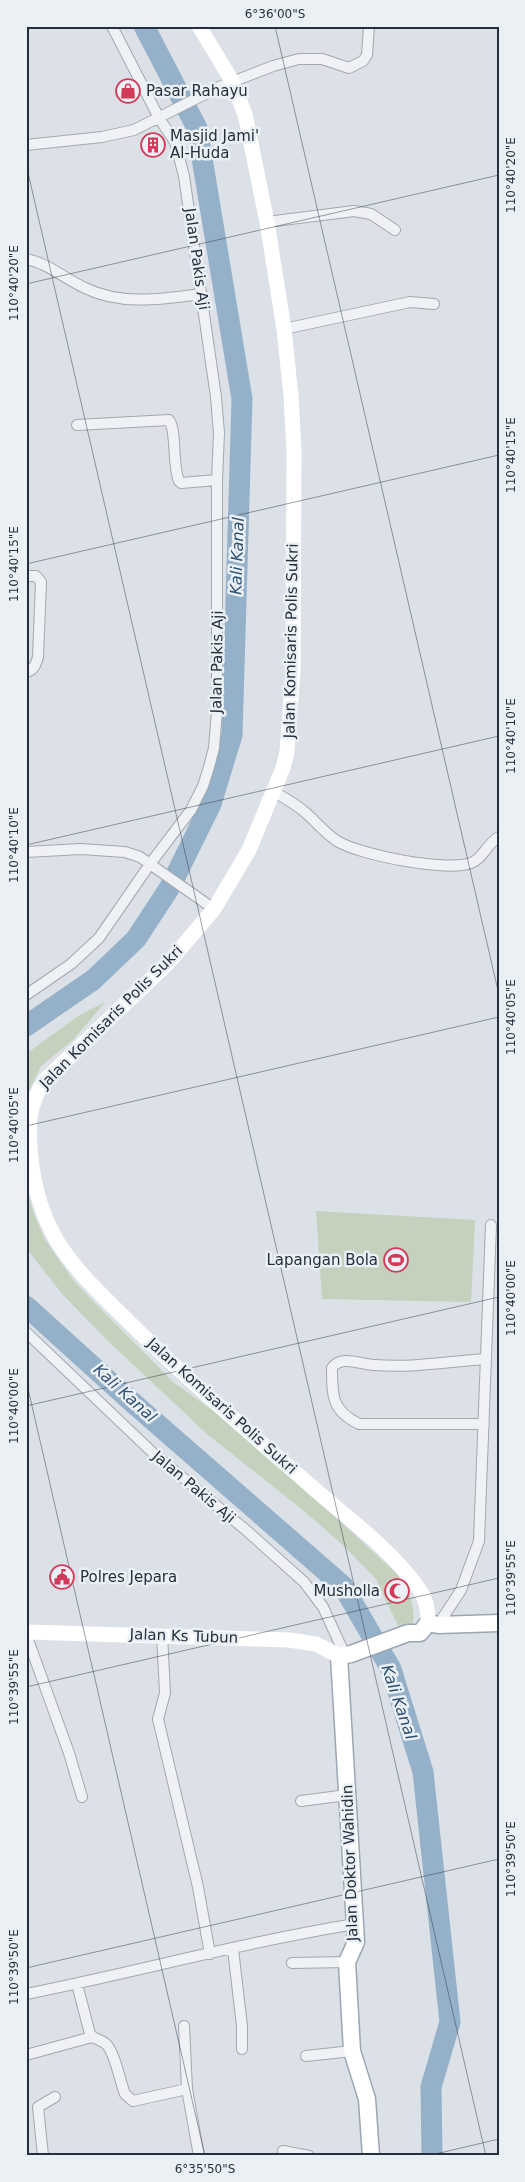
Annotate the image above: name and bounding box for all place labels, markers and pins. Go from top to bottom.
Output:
shop icon: Pasar Rahayu [115,78,141,104]
place label: Pasar Rahayu [146,82,248,100]
place label: Masjid Jami' Al-Huda [170,127,259,162]
building icon: Masjid Jami' Al-Huda [140,132,166,158]
sports icon: Lapangan Bola [383,1247,409,1273]
place label: Lapangan Bola [266,1251,378,1269]
public building icon: Polres Jepara [49,1564,75,1590]
place label: Polres Jepara [80,1568,177,1586]
mosque icon: Musholla [384,1578,410,1604]
place label: Musholla [314,1582,380,1600]

